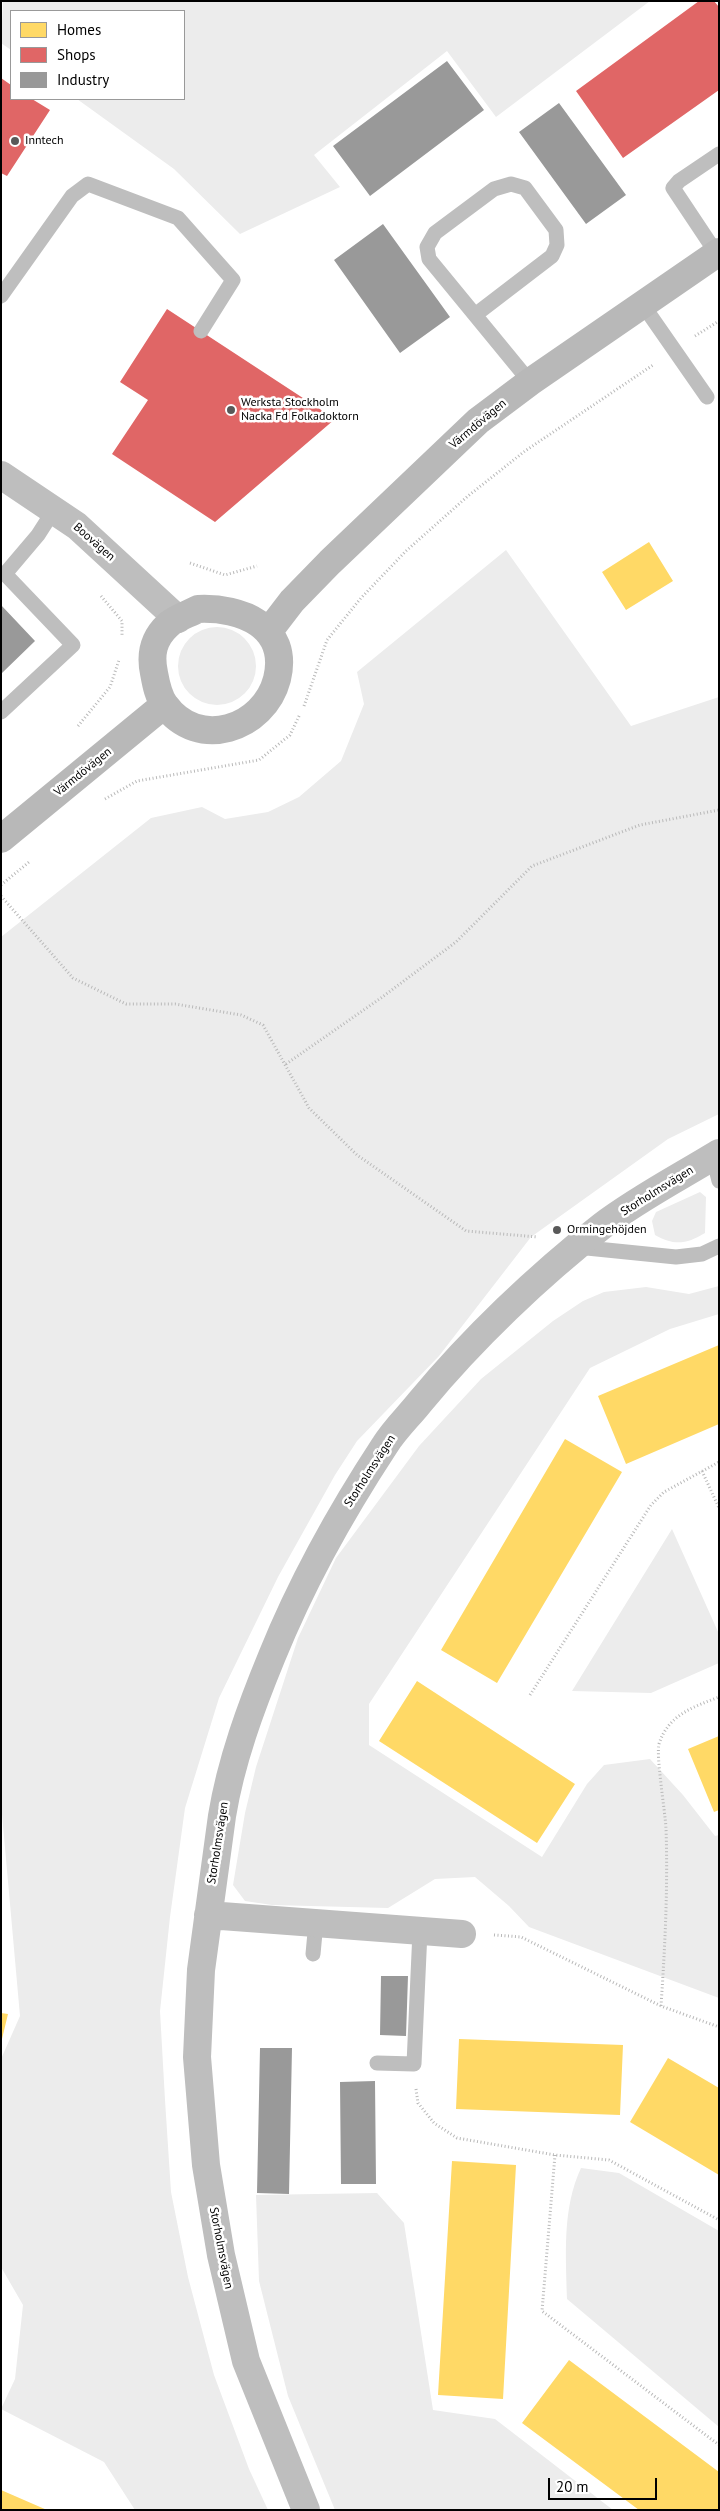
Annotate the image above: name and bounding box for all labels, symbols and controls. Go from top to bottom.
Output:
legend [10,10,185,100]
text: Homes [57,20,101,39]
text: Shops [57,45,96,64]
text: Industry [57,70,109,89]
place label: Inntech [25,134,63,148]
marker: Inntech [9,135,21,147]
place label: Werksta Stockholm Nacka Fd Folkadoktorn [241,396,359,424]
street label: Värmdövägen [447,396,509,452]
marker: Werksta Stockholm Nacka Fd Folkadoktorn [225,404,237,416]
street label: Boovägen [70,520,118,564]
street label: Värmdövägen [51,744,115,800]
street label: Storholmsvägen [618,1163,696,1219]
place label: Ormingehöjden [567,1223,647,1237]
marker: Ormingehöjden [551,1224,563,1236]
street label: Storholmsvägen [341,1432,399,1510]
street label: Storholmsvägen [204,1801,232,1885]
street label: Storholmsvägen [206,2206,236,2290]
scale bar [550,2468,659,2500]
text: 20 m [556,2477,589,2496]

